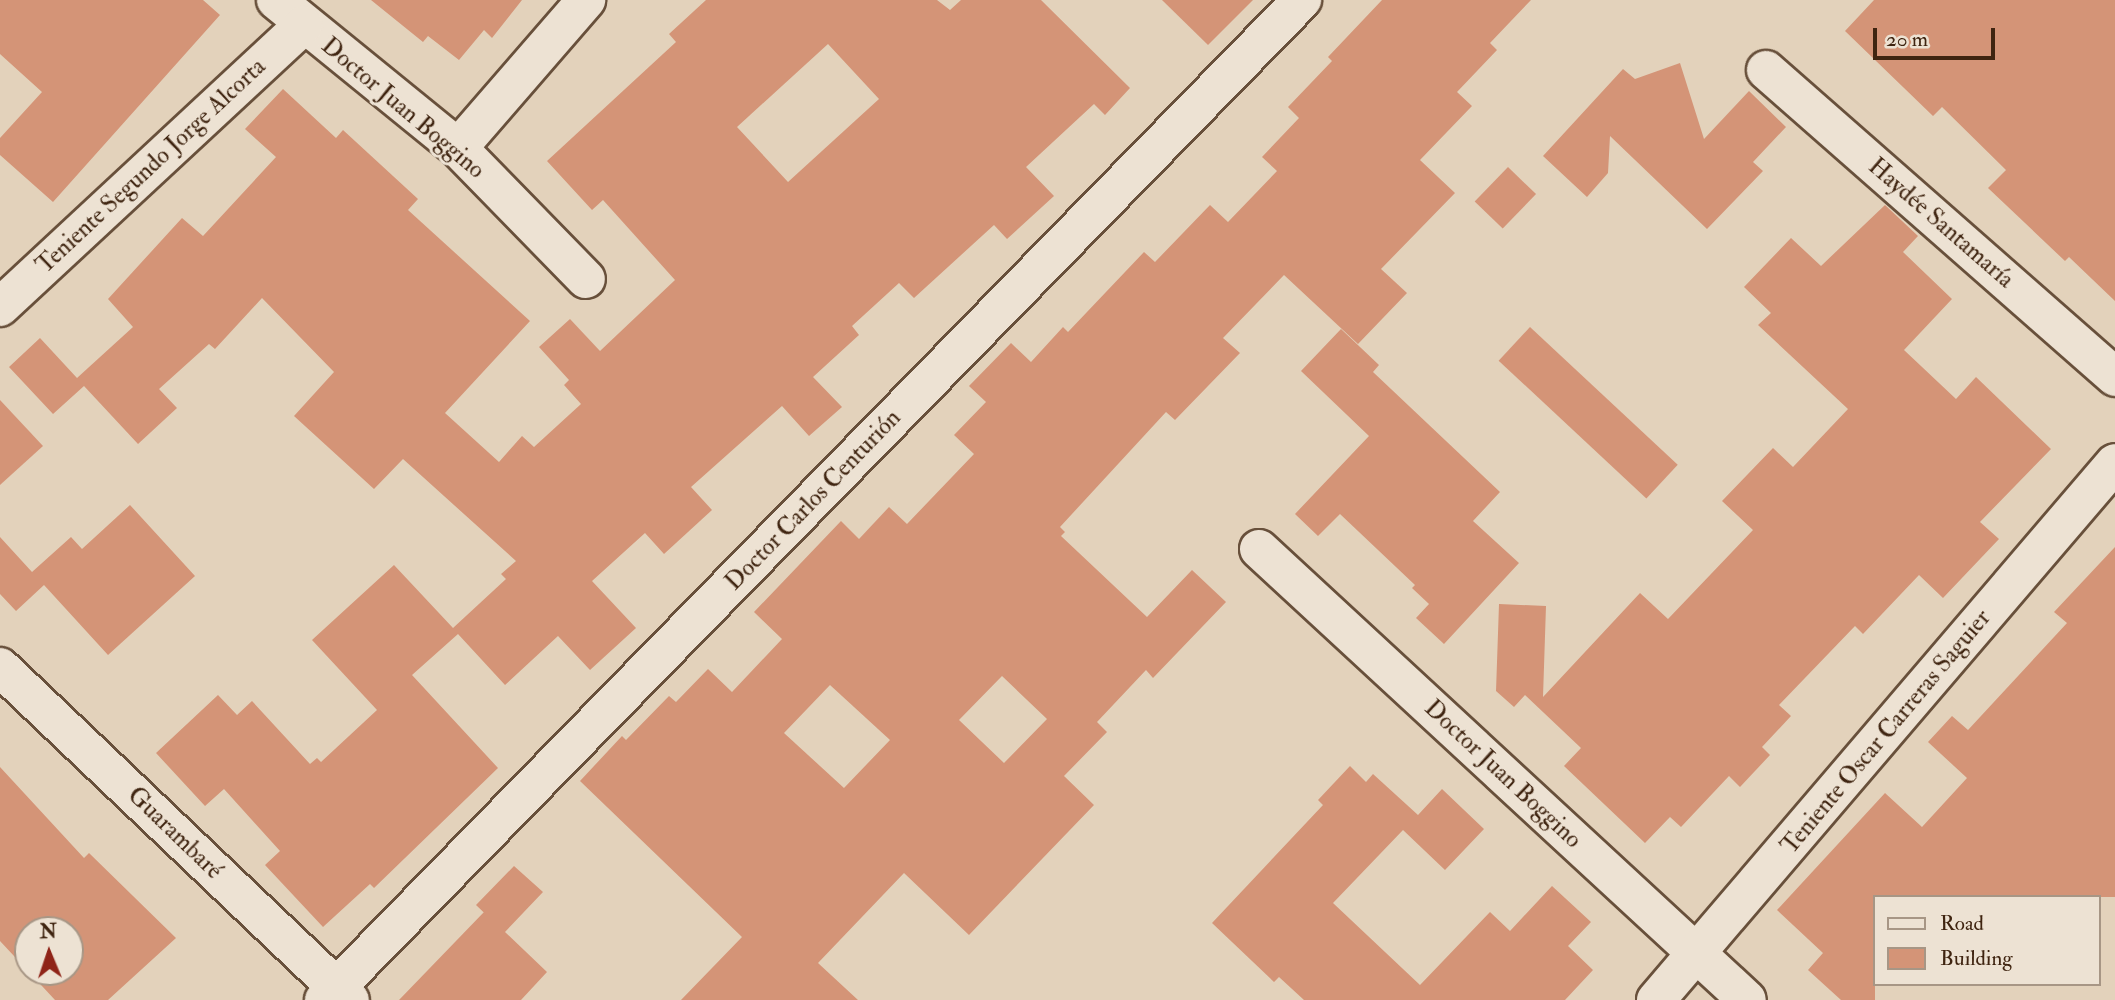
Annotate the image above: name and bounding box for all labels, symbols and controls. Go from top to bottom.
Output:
scale bar [1877,14,2000,58]
text: 20 m [1886,26,1928,53]
street label: Doctor Juan Boggino [316,31,490,185]
street label: Teniente Segundo Jorge Alcorta [30,52,272,280]
street label: Haydée Santamaría [1862,152,2020,294]
street label: Doctor Carlos Centurión [719,404,907,596]
street label: Teniente Oscar Carreras Saguier [1775,604,1997,860]
street label: Doctor Juan Boggino [1419,694,1587,854]
street label: Guarambaré [122,781,228,885]
legend [1874,895,2101,986]
text: Road [1940,910,1984,937]
north arrow [14,916,84,986]
text: N [39,920,57,944]
text: Building [1940,945,2013,972]

